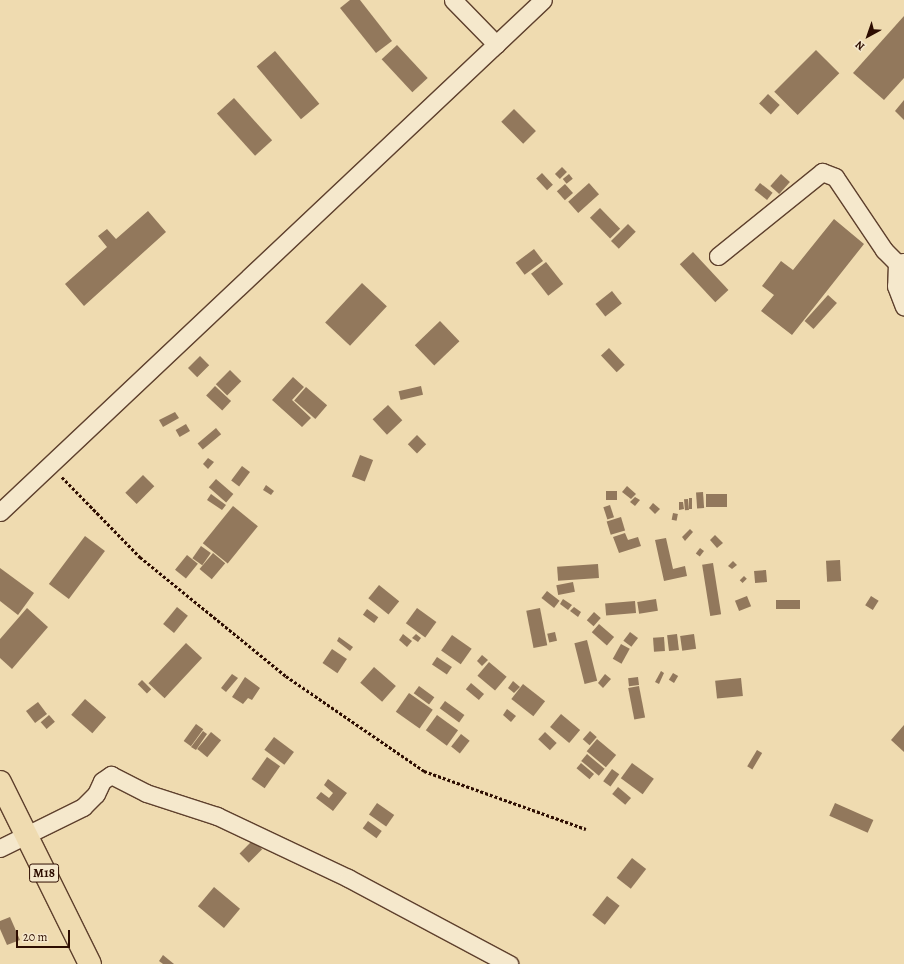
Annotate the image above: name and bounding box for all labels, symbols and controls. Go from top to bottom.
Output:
north arrow [848,16,888,56]
text: N [852,37,868,54]
road number: M18 [29,862,59,884]
scale bar [18,922,72,948]
text: 20 m [23,929,47,945]

